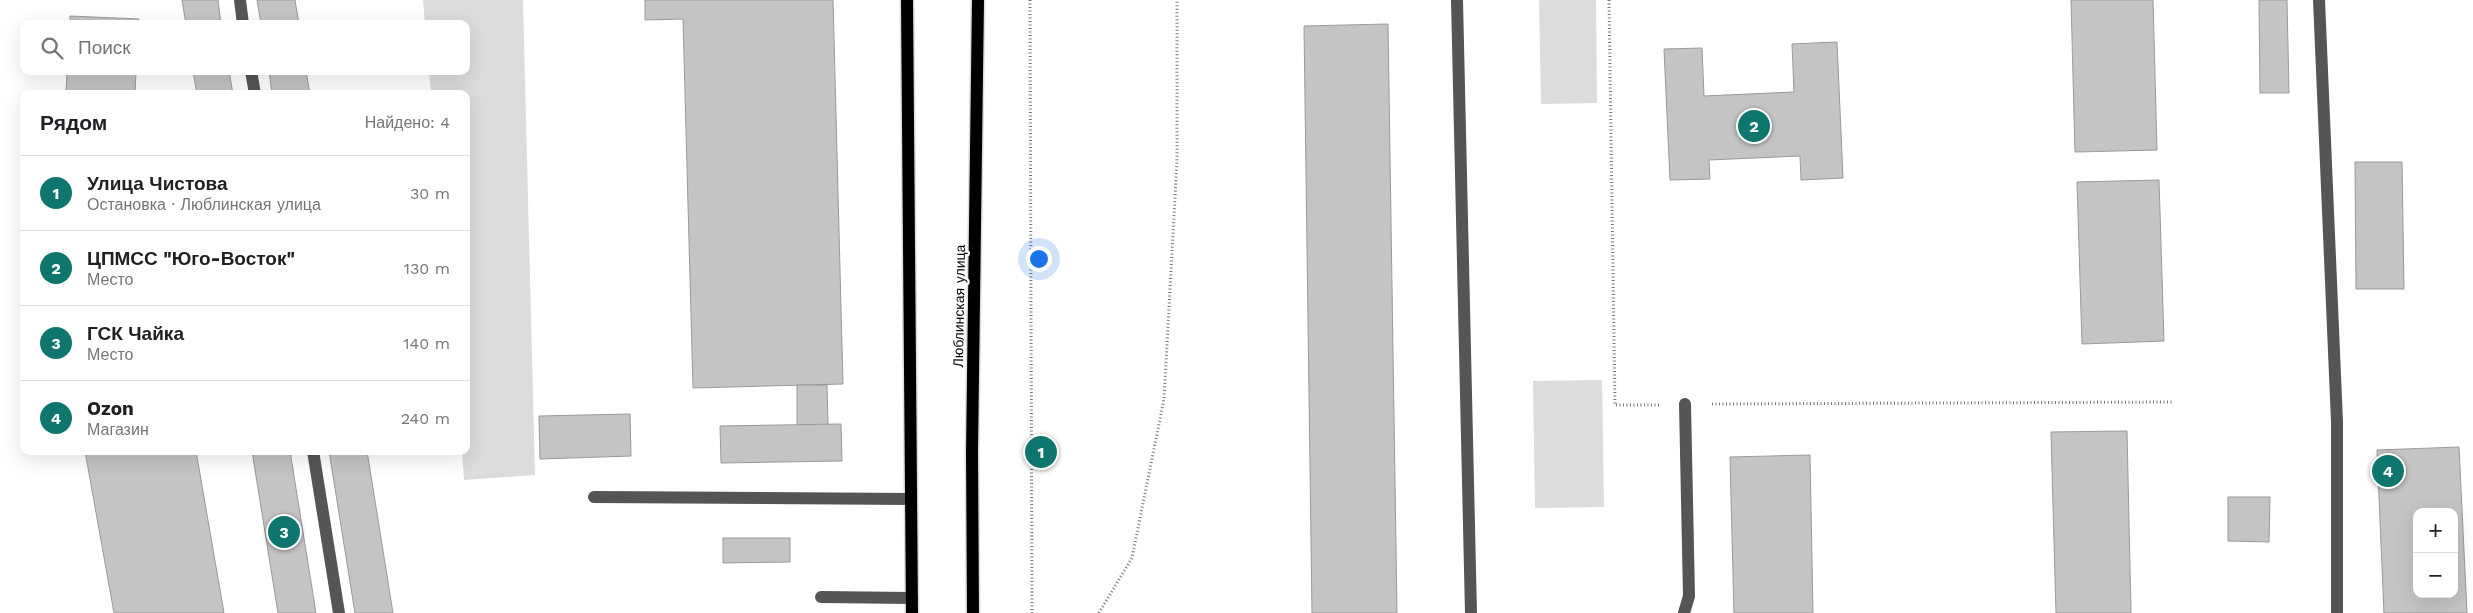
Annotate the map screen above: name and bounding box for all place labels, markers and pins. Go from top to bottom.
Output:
pin: 2 [1738,107,1770,145]
pin: 1 [1025,433,1057,471]
pin: 4 [2372,452,2404,490]
pin: 3 [268,513,300,551]

